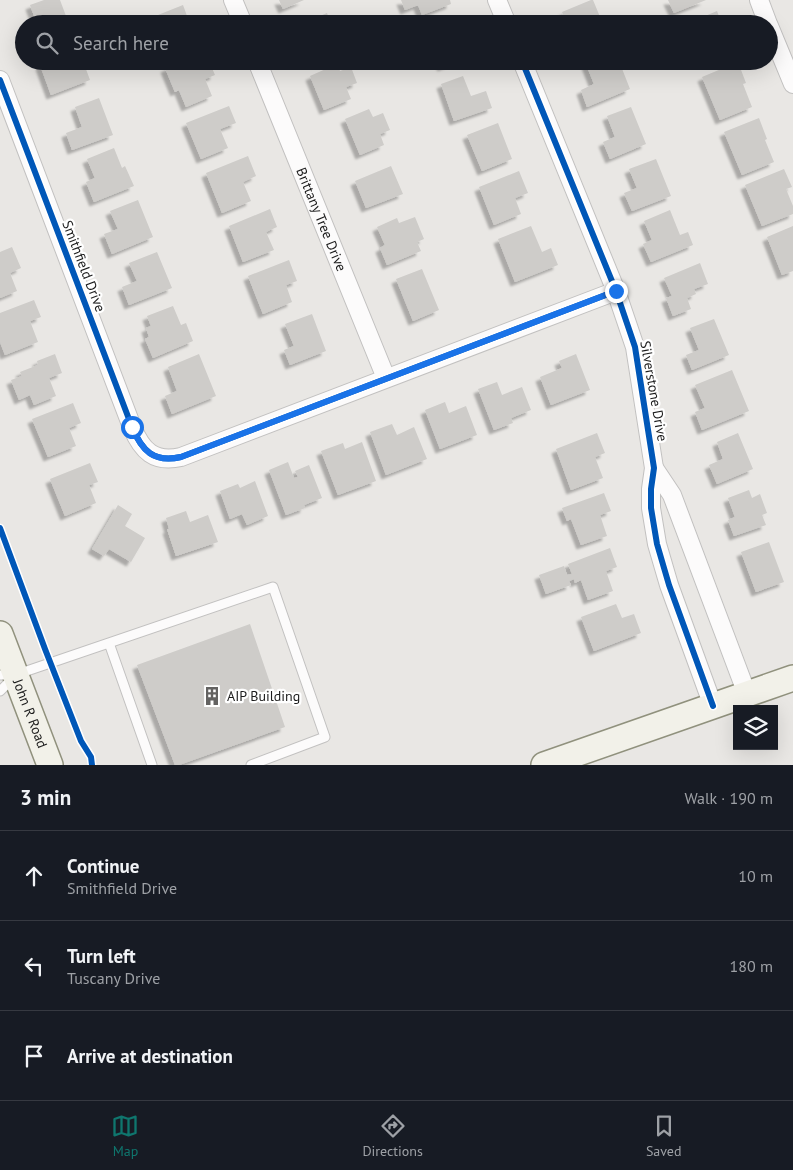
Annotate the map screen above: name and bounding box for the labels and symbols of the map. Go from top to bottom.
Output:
street label: Brittany Tree Drive [292,165,351,274]
street label: Smithfield Drive [58,218,110,314]
route end [605,280,628,303]
street label: Silverstone Drive [636,339,672,443]
route start [121,416,144,439]
street label: John R Road [9,675,52,750]
building icon: AIP Building [201,685,223,707]
place label: AIP Building [227,687,300,705]

